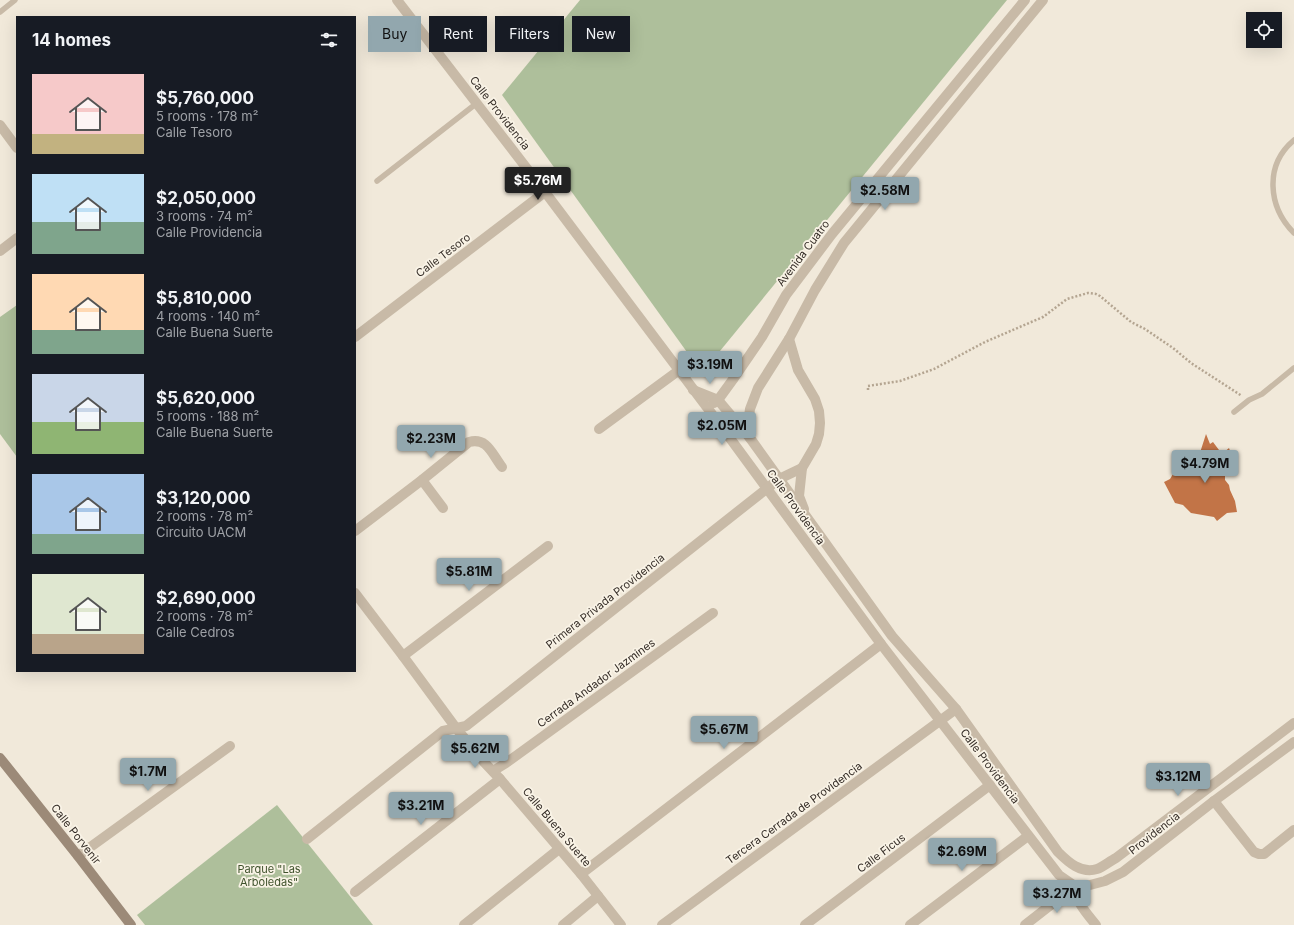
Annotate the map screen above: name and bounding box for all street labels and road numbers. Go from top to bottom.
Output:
street label: Calle Providencia [467,73,533,153]
street label: Avenida Cuatro [774,217,833,289]
street label: Calle Tesoro [413,230,473,280]
street label: Calle Providencia [764,466,828,548]
street label: Primera Privada Providencia [543,550,667,652]
street label: Cerrada Andador Jazmines [534,635,658,730]
street label: Calle Providencia [957,726,1023,806]
street label: Tercera Cerrada de Providencia [723,759,865,867]
street label: Calle Buena Suerte [520,785,594,869]
street label: Calle Porvenir [48,801,104,867]
street label: Providencia [1126,809,1182,857]
street label: Calle Ficus [854,830,908,876]

